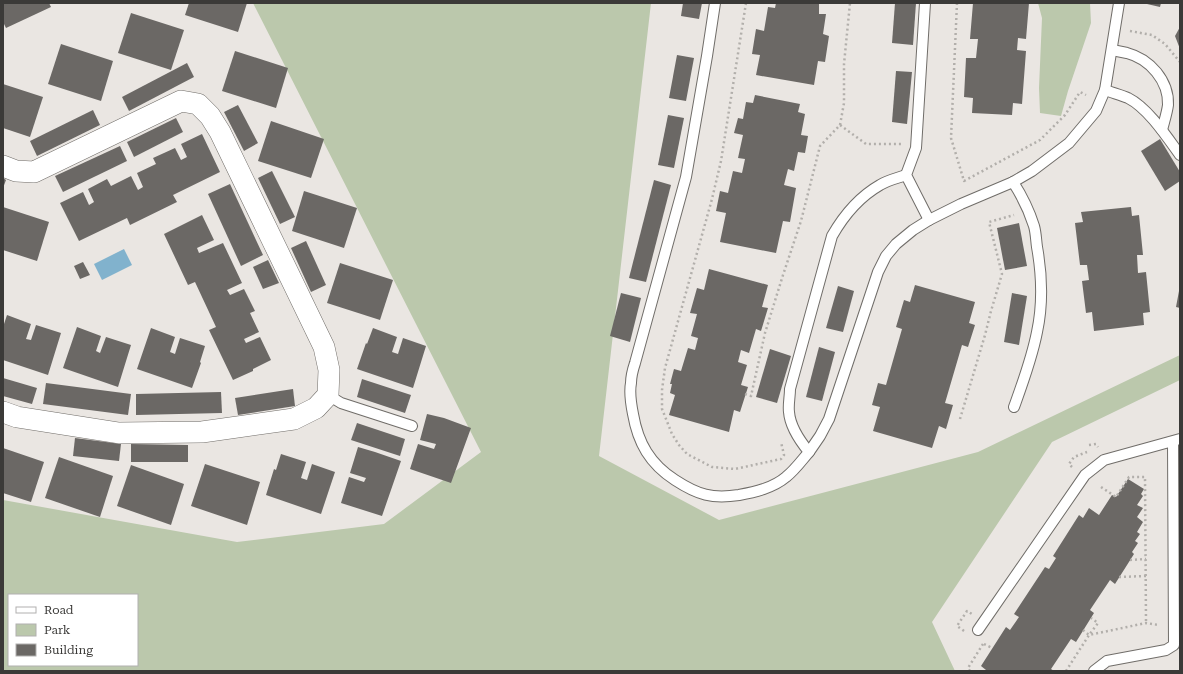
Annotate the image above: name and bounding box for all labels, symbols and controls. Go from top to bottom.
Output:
legend [8,594,138,666]
text: Road [44,603,74,617]
text: Park [44,623,71,637]
text: Building [44,643,93,657]

